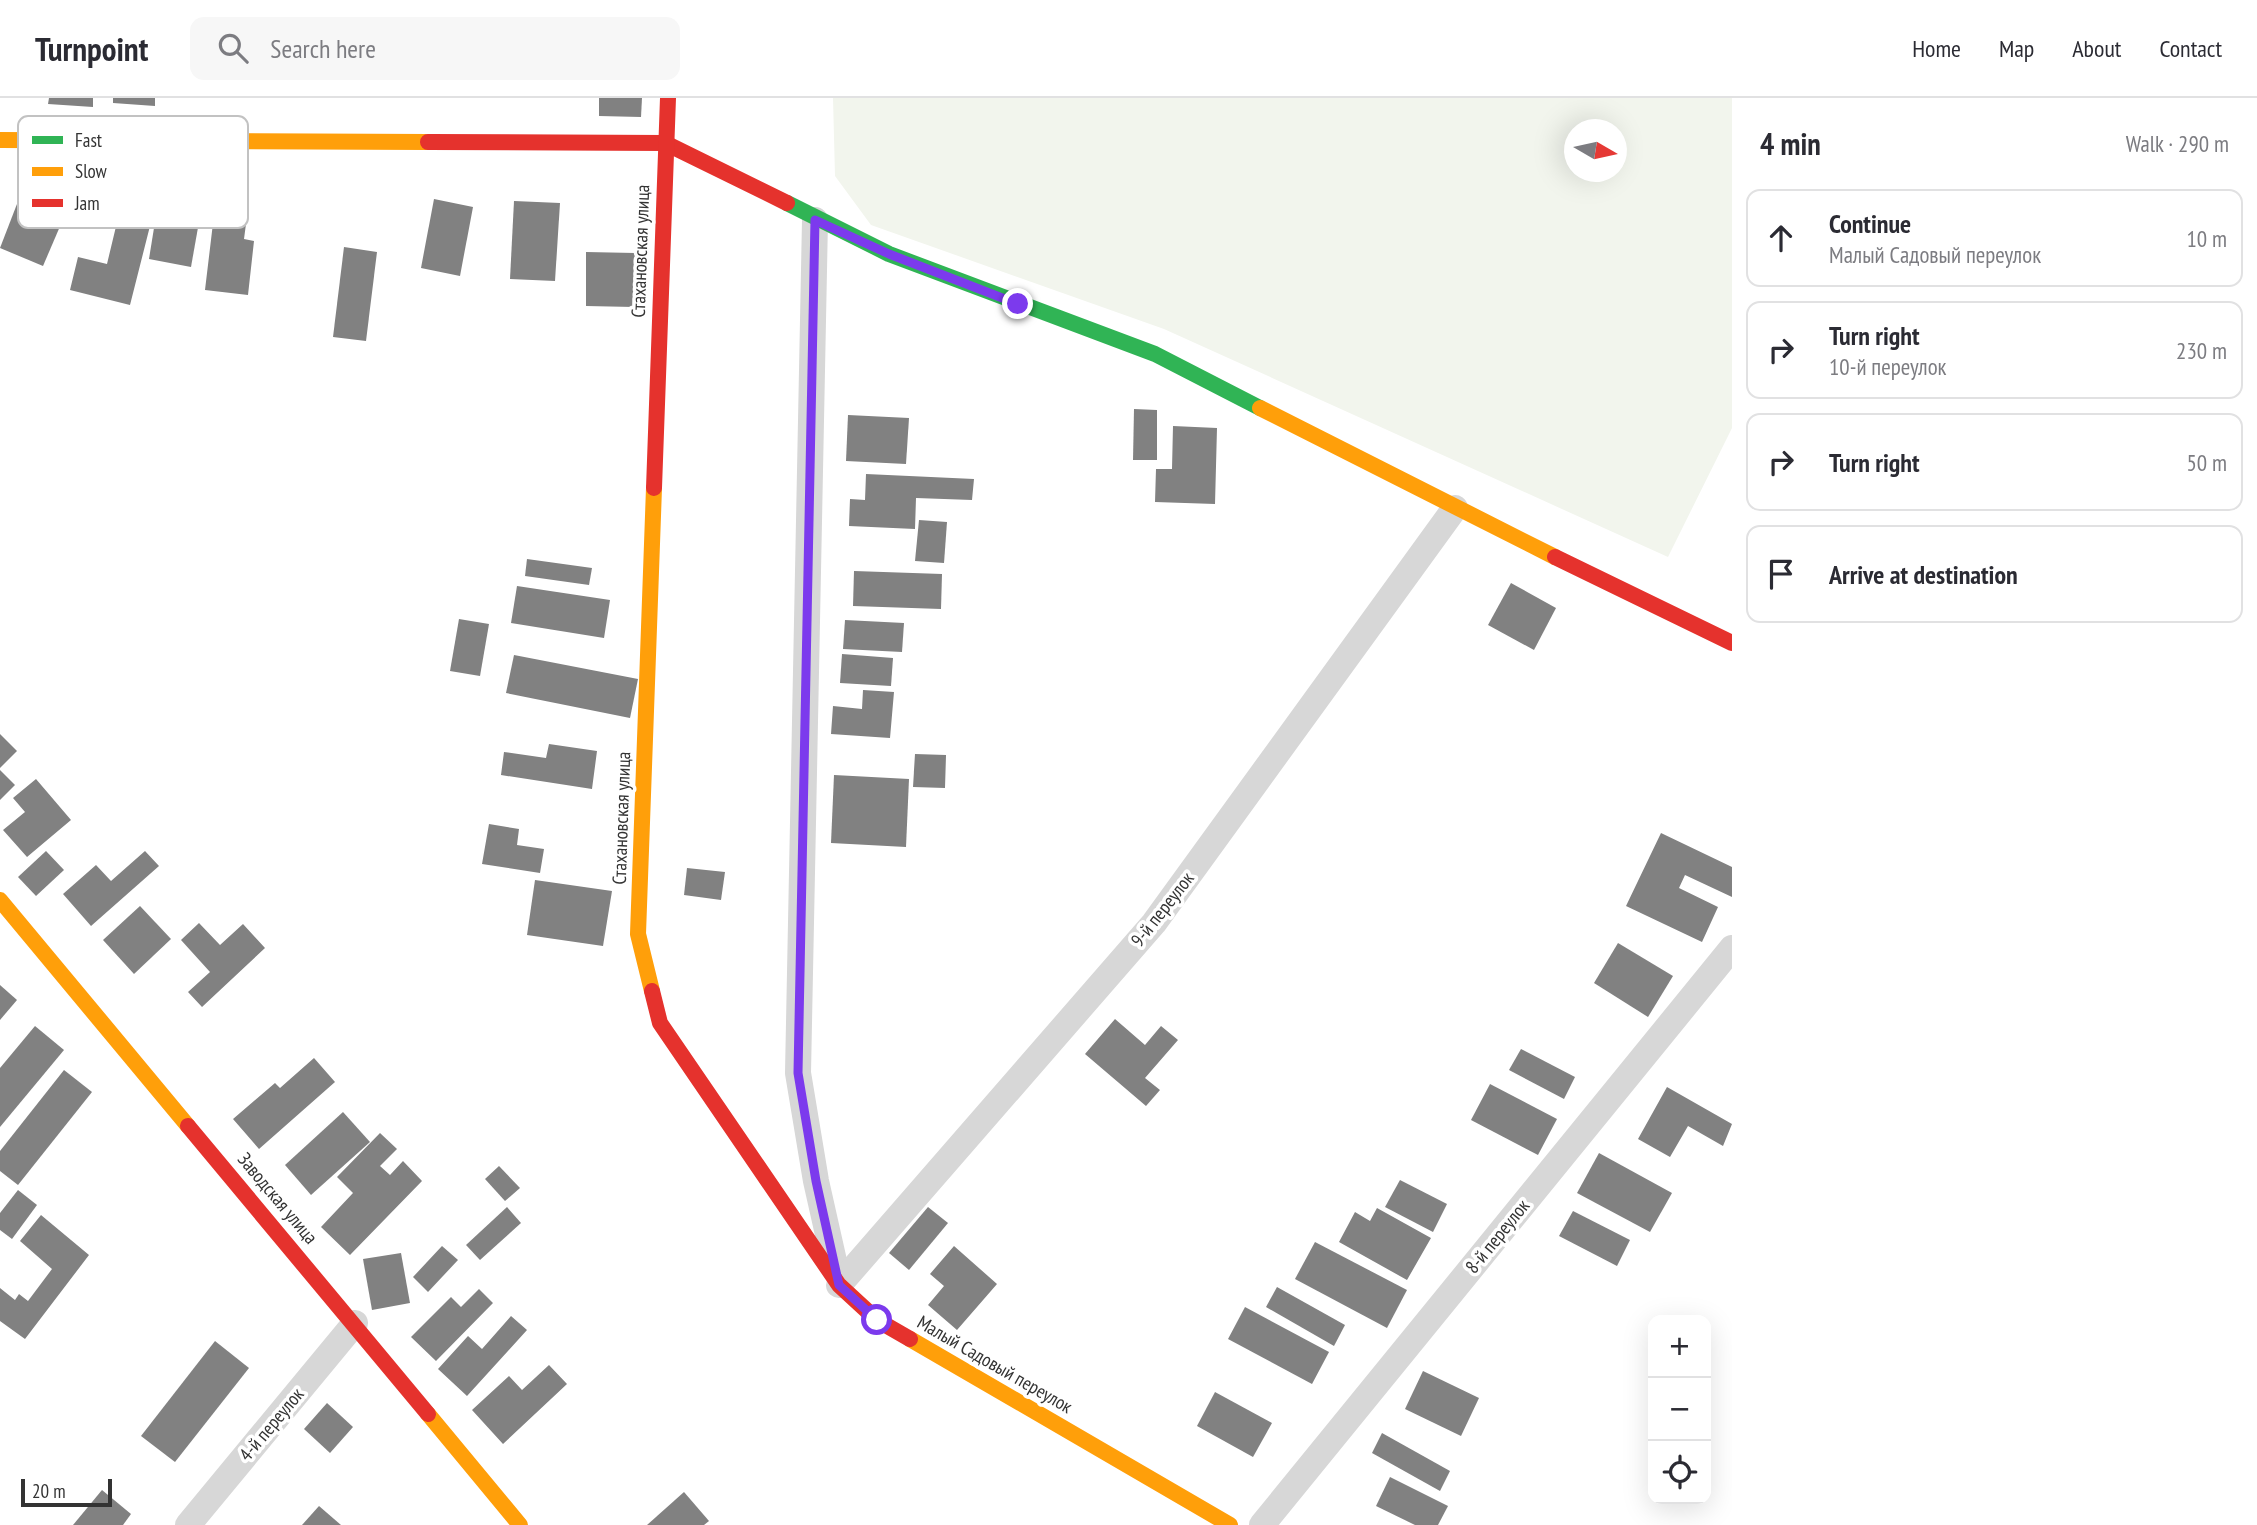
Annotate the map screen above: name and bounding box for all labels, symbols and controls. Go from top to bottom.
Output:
search box [190,17,680,80]
text: Turnpoint [35,27,148,70]
icon: search [214,29,252,67]
text: Search here [270,32,376,65]
text: Home [1912,33,1961,64]
text: Map [1999,33,2034,64]
text: About [2072,33,2121,64]
text: Contact [2159,33,2222,64]
legend [18,116,248,228]
north arrow [1564,119,1627,182]
text: 4 min [1760,124,1821,163]
text: Fast [75,128,103,152]
text: Walk · 290 m [2126,129,2229,158]
text: Slow [75,159,108,183]
street label: Стахановская улица [626,184,654,318]
text: Jam [74,191,100,215]
text: Continue [1829,207,1911,240]
icon: ahead [1762,219,1800,257]
text: 10 m [2186,224,2227,253]
text: Малый Садовый переулок [1829,240,2041,269]
route end [1002,288,1033,319]
text: Turn right [1829,319,1920,352]
icon: right [1762,331,1800,369]
text: 230 m [2176,336,2227,365]
text: 10-й переулок [1829,352,1946,381]
icon: right [1762,443,1800,481]
text: Turn right [1829,446,1920,479]
text: 50 m [2186,448,2227,477]
icon: arrive [1762,555,1800,593]
text: Arrive at destination [1829,558,2018,591]
street label: Стахановская улица [607,751,635,885]
street label: 9-й переулок [1125,866,1199,951]
street label: Заводская улица [233,1147,323,1249]
street label: 8-й переулок [1460,1194,1535,1278]
route start [861,1304,892,1335]
street label: Малый Садовый переулок [913,1310,1077,1419]
map controls [1648,1315,1711,1504]
button: + [1648,1315,1711,1378]
button: − [1648,1378,1711,1441]
street label: 4-й переулок [233,1382,309,1466]
button: locate [1648,1441,1711,1504]
scale bar [21,1476,112,1508]
text: 20 m [32,1479,66,1503]

